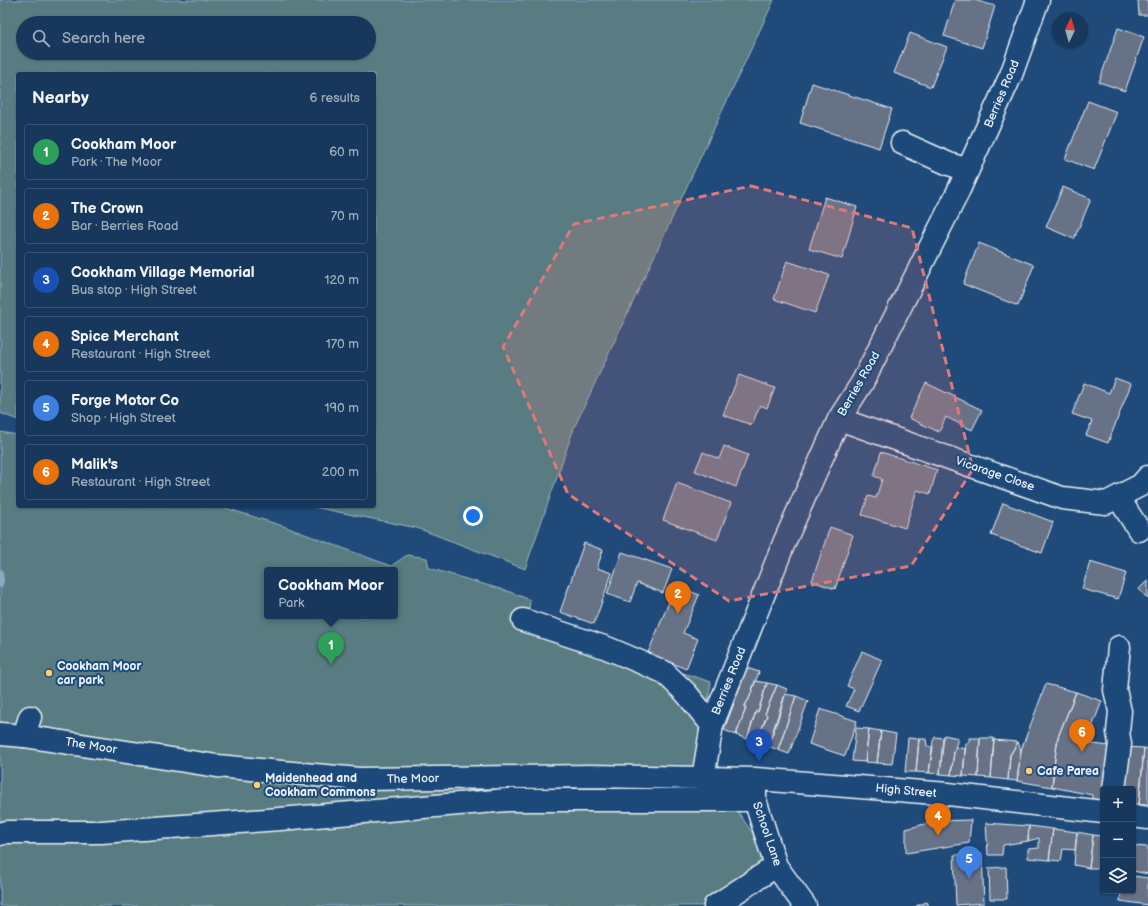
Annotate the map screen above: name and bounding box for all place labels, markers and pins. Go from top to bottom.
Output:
pin: 2 [665,581,691,614]
pin: 1 [318,632,344,665]
place label: Cookham Moor car park [57,659,141,688]
marker: Cookham Moor car park [44,668,54,678]
pin: 6 [1069,719,1095,752]
pin: 3 [746,729,772,762]
place label: Cafe Parea [1037,764,1099,779]
marker: Cafe Parea [1024,766,1034,776]
place label: Maidenhead and Cookham Commons [265,771,376,800]
marker: Maidenhead and Cookham Commons [252,780,262,790]
pin: 4 [925,803,951,836]
pin: 5 [956,846,982,879]

